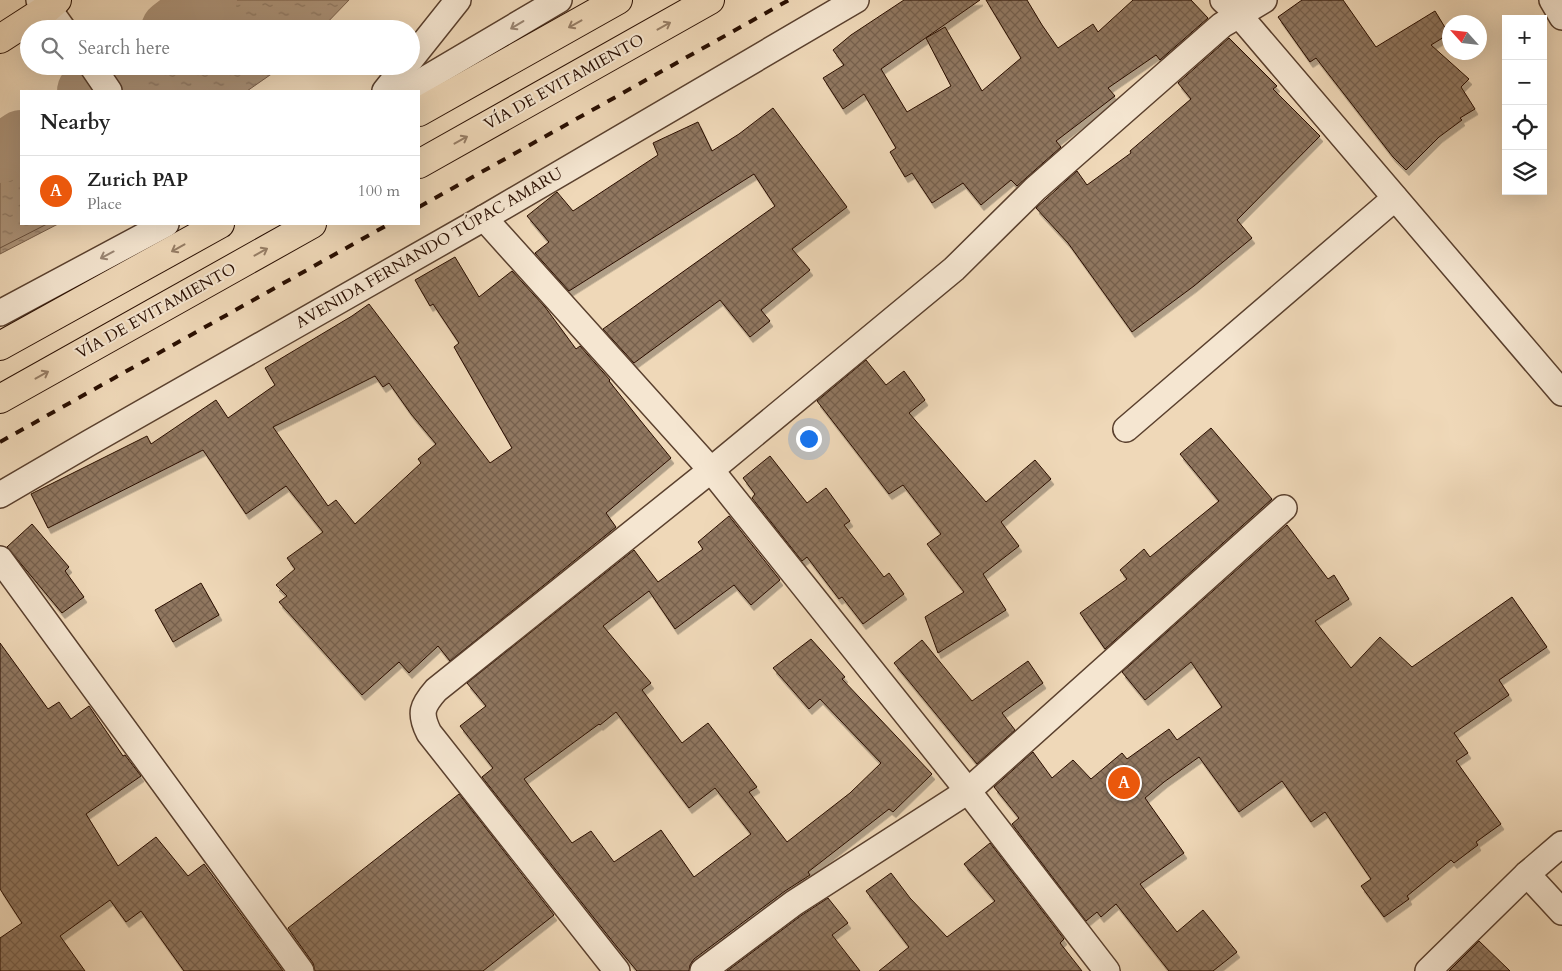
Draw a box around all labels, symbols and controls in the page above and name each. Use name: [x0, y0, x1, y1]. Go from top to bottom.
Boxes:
north arrow: [1442, 15, 1487, 60]
map controls: [1502, 15, 1547, 195]
button: +: [1502, 15, 1547, 60]
one-way arrow: [568, 19, 583, 29]
search box: [20, 20, 420, 75]
one-way arrow: [511, 20, 525, 30]
one-way arrow: [656, 21, 671, 31]
street label: VÍA DE EVITAMIENTO: [480, 29, 648, 135]
icon: search: [38, 34, 66, 62]
text: Search here: [78, 35, 170, 61]
button: −: [1502, 60, 1547, 105]
button: locate: [1502, 105, 1547, 150]
text: Nearby: [40, 108, 111, 137]
one-way arrow: [454, 135, 469, 145]
button: layers: [1502, 150, 1547, 195]
street label: AVENIDA FERNANDO TÚPAC AMARU: [291, 162, 567, 334]
text: Zurich PAP: [87, 167, 188, 193]
text: A: [50, 180, 62, 202]
text: 100 m: [358, 180, 400, 202]
text: Place: [87, 193, 122, 215]
one-way arrow: [171, 243, 186, 253]
one-way arrow: [253, 247, 267, 257]
one-way arrow: [100, 250, 115, 260]
street label: VÍA DE EVITAMIENTO: [72, 258, 240, 364]
one-way arrow: [35, 369, 49, 379]
your location: [796, 426, 822, 452]
pin: A: [1108, 764, 1140, 802]

